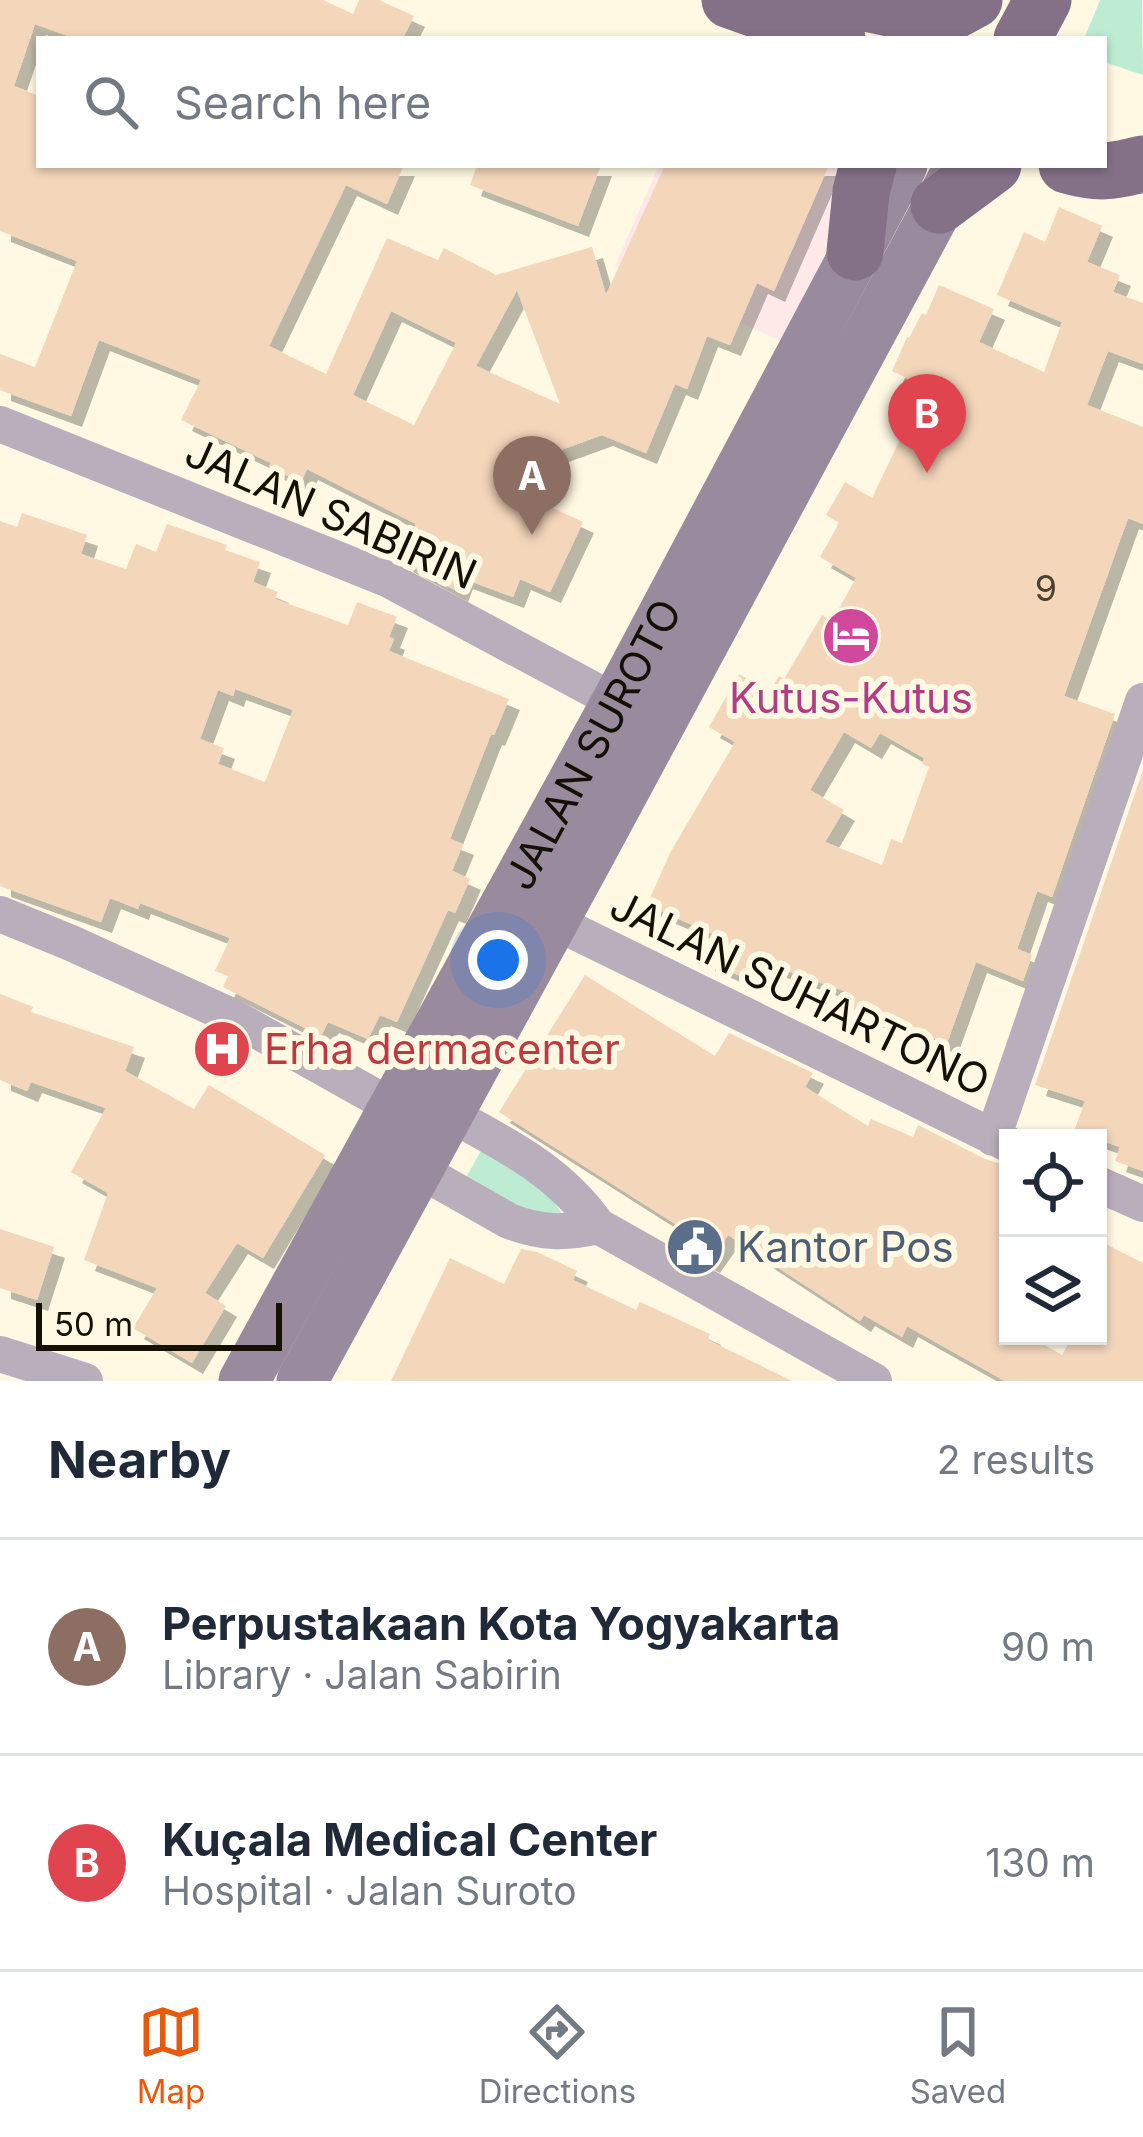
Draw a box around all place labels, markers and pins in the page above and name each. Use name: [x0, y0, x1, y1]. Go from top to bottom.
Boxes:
pin: B: [888, 374, 966, 473]
pin: A: [493, 436, 571, 535]
hotel icon: Kutus-Kutus: [820, 605, 882, 667]
place label: Kutus-Kutus: [729, 672, 973, 723]
hospital icon: Erha dermacenter: [191, 1018, 253, 1080]
place label: Erha dermacenter: [264, 1023, 620, 1074]
public building icon: Kantor Pos: [664, 1216, 726, 1278]
place label: Kantor Pos: [737, 1221, 954, 1272]

